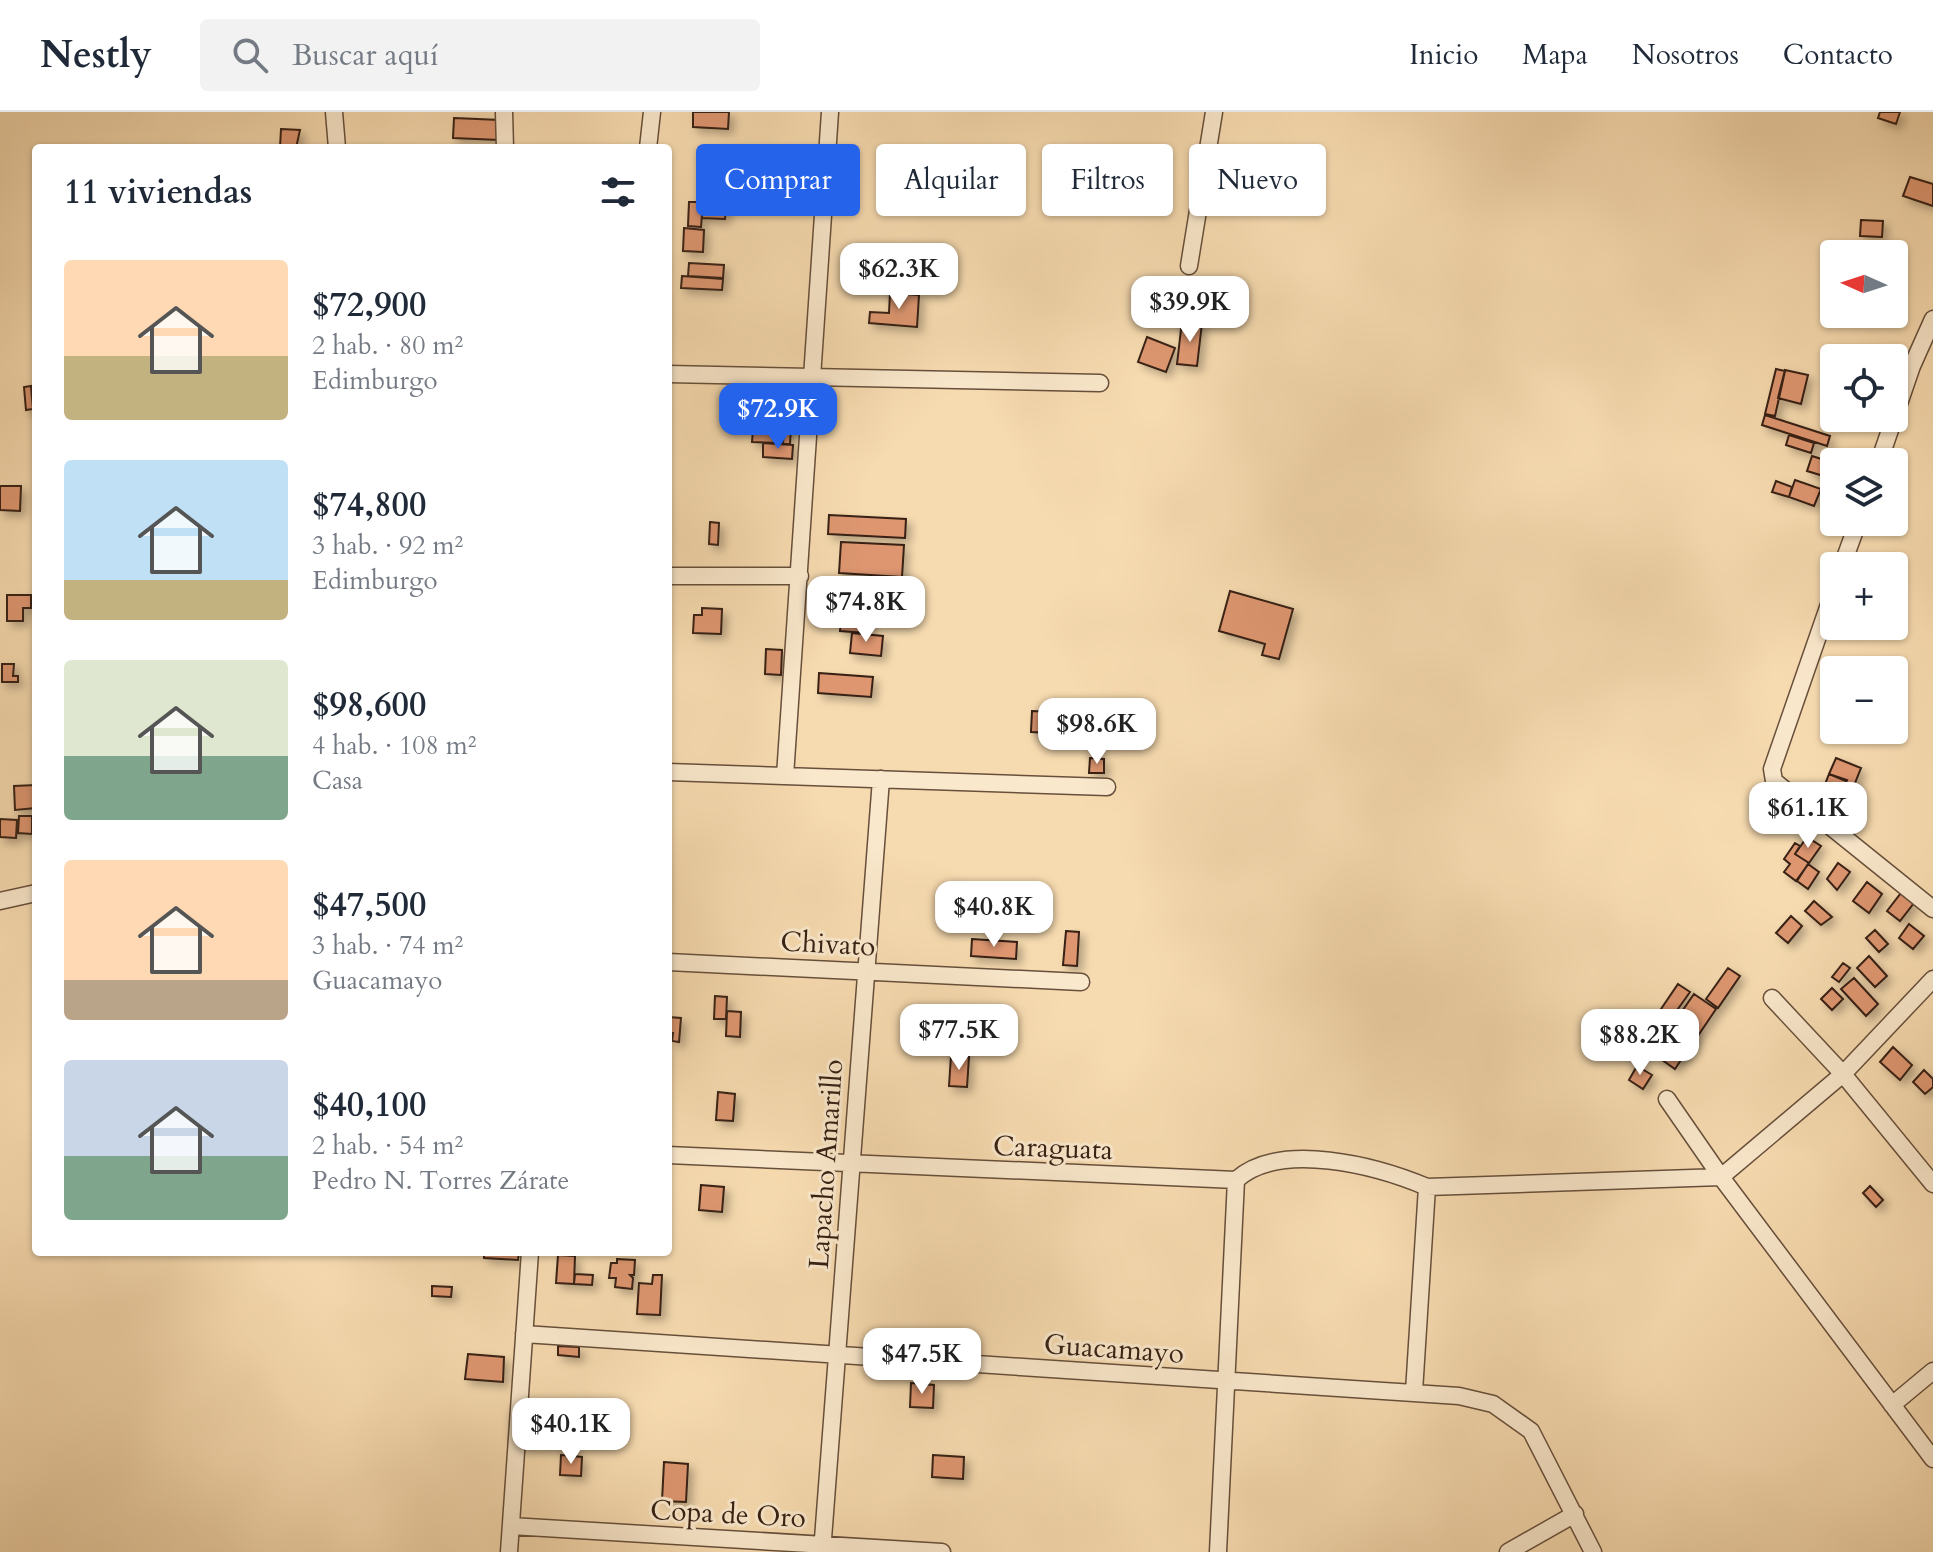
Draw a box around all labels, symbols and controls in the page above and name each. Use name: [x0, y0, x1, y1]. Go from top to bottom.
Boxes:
search box: [200, 19, 760, 91]
text: Nestly: [40, 29, 152, 81]
icon: search: [228, 33, 272, 77]
text: Buscar aquí: [292, 35, 438, 76]
text: Inicio: [1409, 36, 1478, 74]
text: Mapa: [1522, 36, 1588, 74]
text: Nosotros: [1632, 36, 1739, 74]
text: Contacto: [1783, 36, 1893, 74]
chip: Comprar: [696, 144, 860, 216]
chip: Alquilar: [876, 144, 1026, 216]
chip: Filtros: [1042, 144, 1173, 216]
chip: Nuevo: [1189, 144, 1326, 216]
text: 11 viviendas: [64, 169, 252, 215]
icon: filters: [596, 170, 640, 214]
north arrow: [1820, 240, 1908, 328]
map controls: [1820, 240, 1908, 744]
pin: $62.3K: [834, 243, 964, 311]
text: $62.3K: [858, 251, 940, 286]
pin: $39.9K: [1125, 276, 1255, 344]
text: $72,900: [312, 282, 426, 328]
text: $39.9K: [1149, 284, 1231, 319]
icon: home: [128, 292, 224, 388]
text: 2 hab. · 80 m²: [312, 328, 463, 363]
button: locate: [1820, 344, 1908, 432]
text: Edimburgo: [312, 363, 438, 398]
pin: $72.9K: [713, 383, 843, 451]
text: $72.9K: [737, 391, 819, 426]
button: layers: [1820, 448, 1908, 536]
text: $74,800: [312, 482, 426, 528]
icon: home: [128, 492, 224, 588]
text: 3 hab. · 92 m²: [312, 528, 463, 563]
button: +: [1820, 552, 1908, 640]
text: Edimburgo: [312, 563, 438, 598]
pin: $74.8K: [801, 576, 931, 644]
text: $74.8K: [825, 584, 907, 619]
button: −: [1820, 656, 1908, 744]
text: $98,600: [312, 682, 426, 728]
icon: home: [128, 692, 224, 788]
pin: $98.6K: [1032, 698, 1162, 766]
text: $98.6K: [1056, 706, 1138, 741]
text: 4 hab. · 108 m²: [312, 728, 477, 763]
text: Casa: [312, 763, 363, 798]
pin: $61.1K: [1743, 782, 1873, 850]
text: $61.1K: [1767, 790, 1849, 825]
pin: $40.8K: [929, 881, 1059, 949]
text: $47,500: [312, 882, 426, 928]
text: $40.8K: [953, 889, 1035, 924]
icon: home: [128, 892, 224, 988]
street label: Chivato: [780, 923, 876, 965]
text: 3 hab. · 74 m²: [312, 928, 463, 963]
text: Guacamayo: [312, 963, 442, 998]
pin: $77.5K: [894, 1004, 1024, 1072]
pin: $88.2K: [1575, 1009, 1705, 1077]
text: $77.5K: [918, 1012, 1000, 1047]
text: $88.2K: [1599, 1017, 1681, 1052]
street label: Lapacho Amarillo: [800, 1058, 852, 1270]
text: $40,100: [312, 1082, 426, 1128]
icon: home: [128, 1092, 224, 1188]
street label: Caraguata: [992, 1127, 1114, 1169]
text: 2 hab. · 54 m²: [312, 1128, 463, 1163]
text: Pedro N. Torres Zárate: [312, 1163, 569, 1198]
street label: Guacamayo: [1043, 1325, 1185, 1373]
pin: $47.5K: [857, 1328, 987, 1396]
text: $47.5K: [881, 1336, 963, 1371]
pin: $40.1K: [506, 1398, 636, 1466]
text: $40.1K: [530, 1406, 612, 1441]
street label: Copa de Oro: [649, 1491, 807, 1537]

